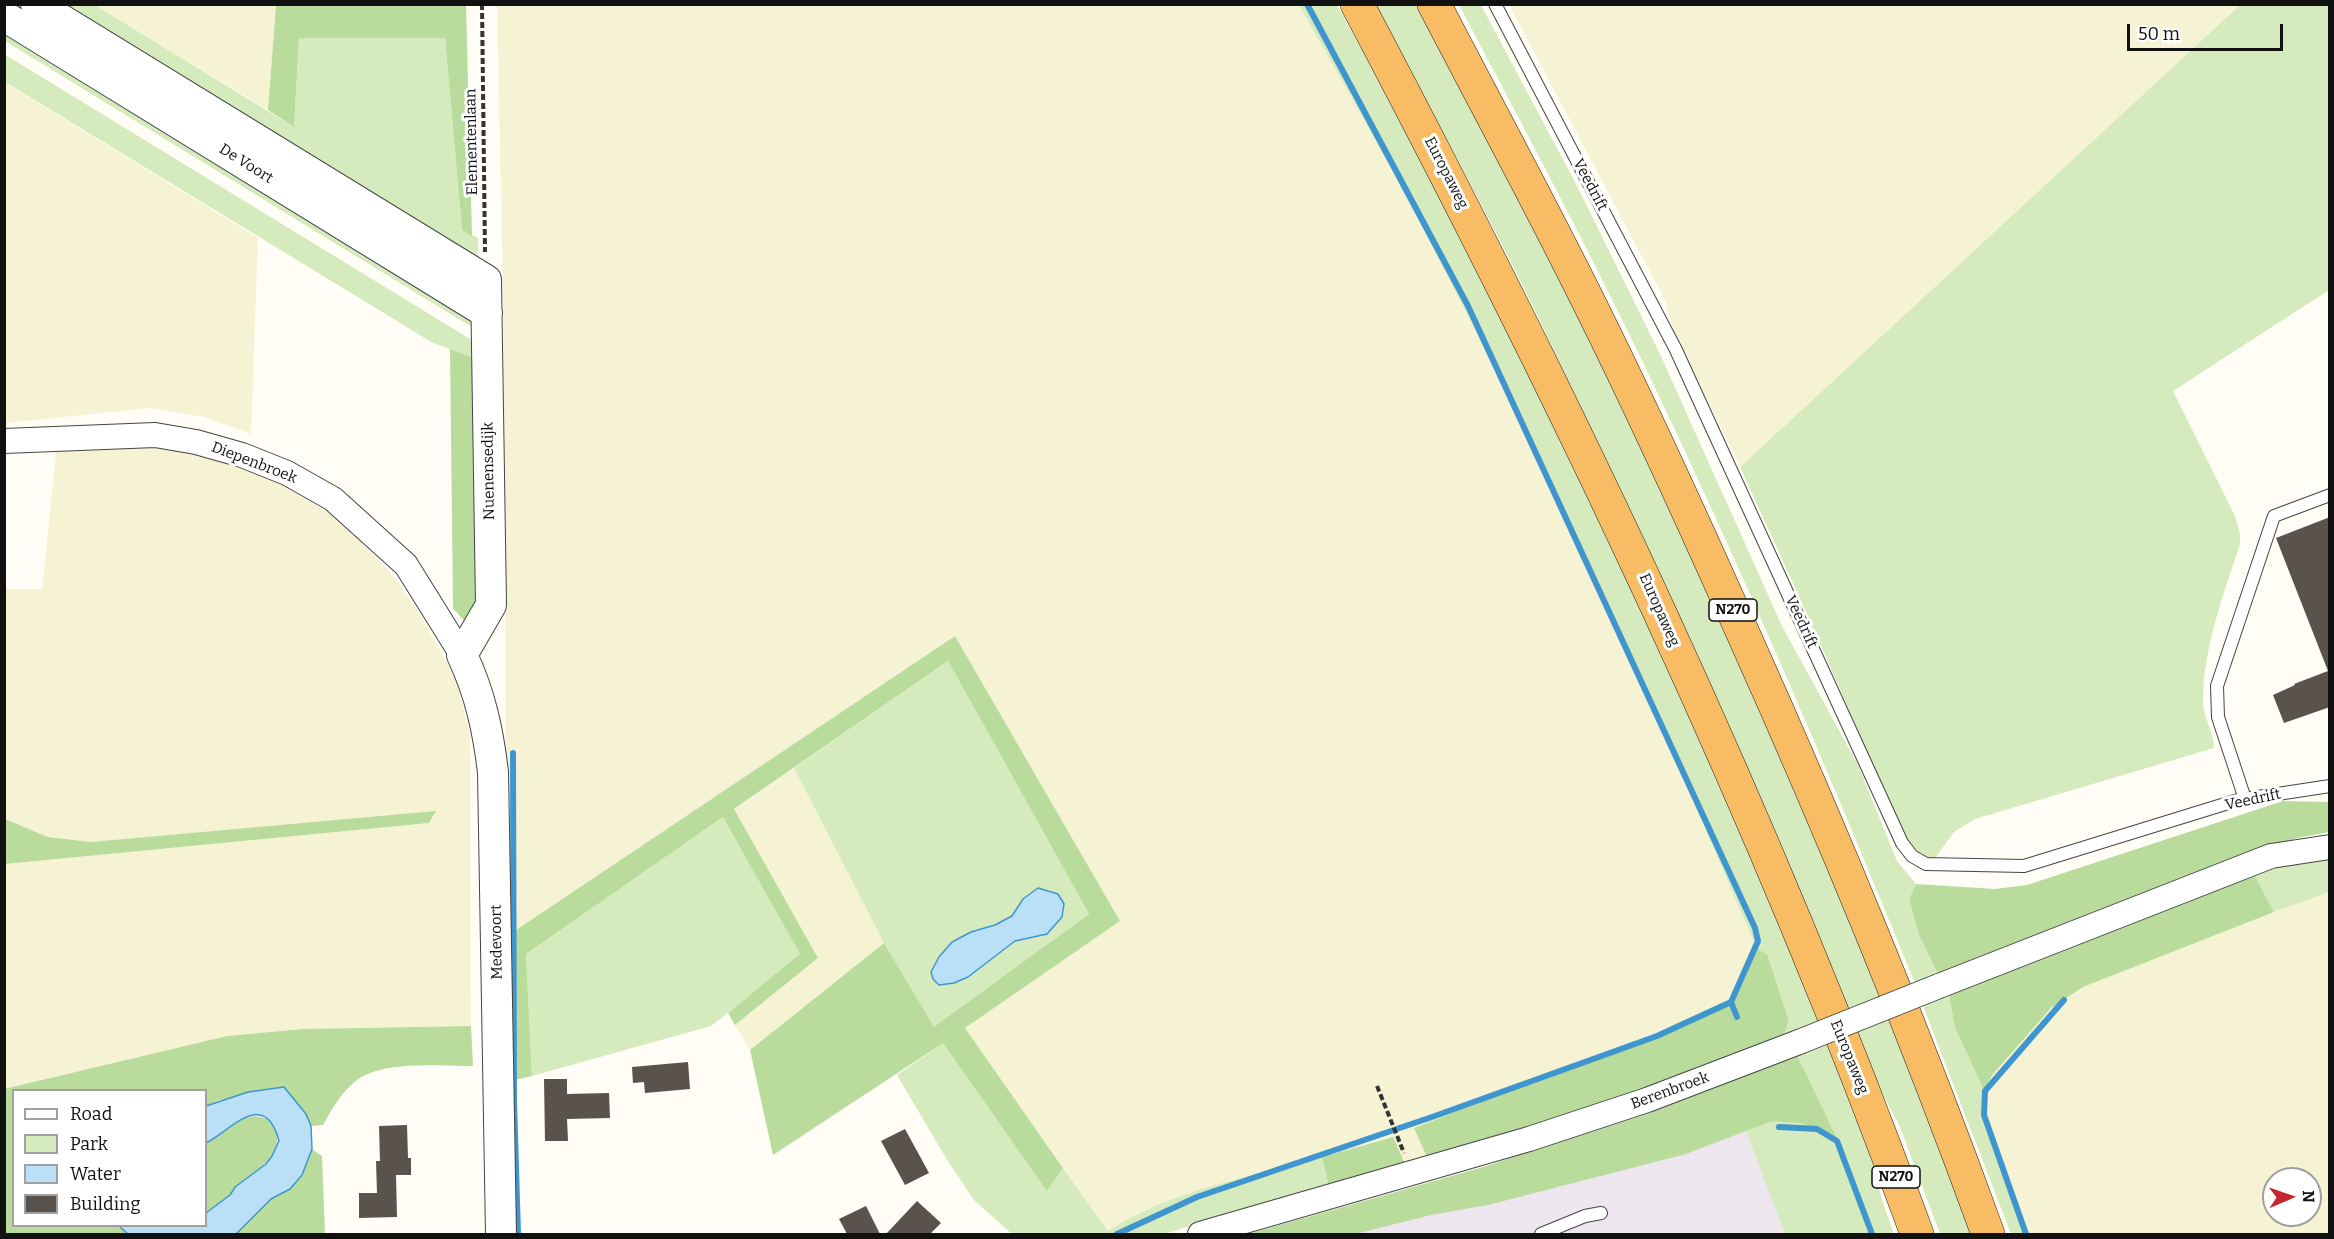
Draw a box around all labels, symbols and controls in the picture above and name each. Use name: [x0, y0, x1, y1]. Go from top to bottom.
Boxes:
scale bar: [2130, 12, 2286, 50]
text: 50 m: [2138, 23, 2180, 45]
street label: Elementenlaan: [462, 88, 482, 196]
street label: Europaweg: [1420, 134, 1472, 212]
street label: De Voort: [216, 140, 276, 188]
street label: Veedrift: [1569, 156, 1611, 214]
street label: Nuenensedijk: [479, 422, 499, 520]
street label: Diepenbroek: [209, 438, 299, 488]
street label: Europaweg: [1635, 571, 1683, 649]
street label: Veedrift: [1781, 593, 1821, 651]
road number: N270: [1709, 599, 1757, 621]
street label: Veedrift: [2224, 785, 2282, 815]
street label: Medevoort: [487, 904, 507, 980]
street label: Europaweg: [1826, 1017, 1872, 1097]
street label: Berenbroek: [1628, 1069, 1712, 1113]
legend: [12, 1089, 207, 1227]
text: Road: [70, 1103, 112, 1125]
text: Park: [70, 1133, 108, 1155]
text: Water: [70, 1163, 121, 1185]
road number: N270: [1872, 1166, 1920, 1188]
north arrow: [2262, 1167, 2322, 1227]
text: N: [2299, 1190, 2318, 1203]
text: Building: [70, 1193, 141, 1215]

